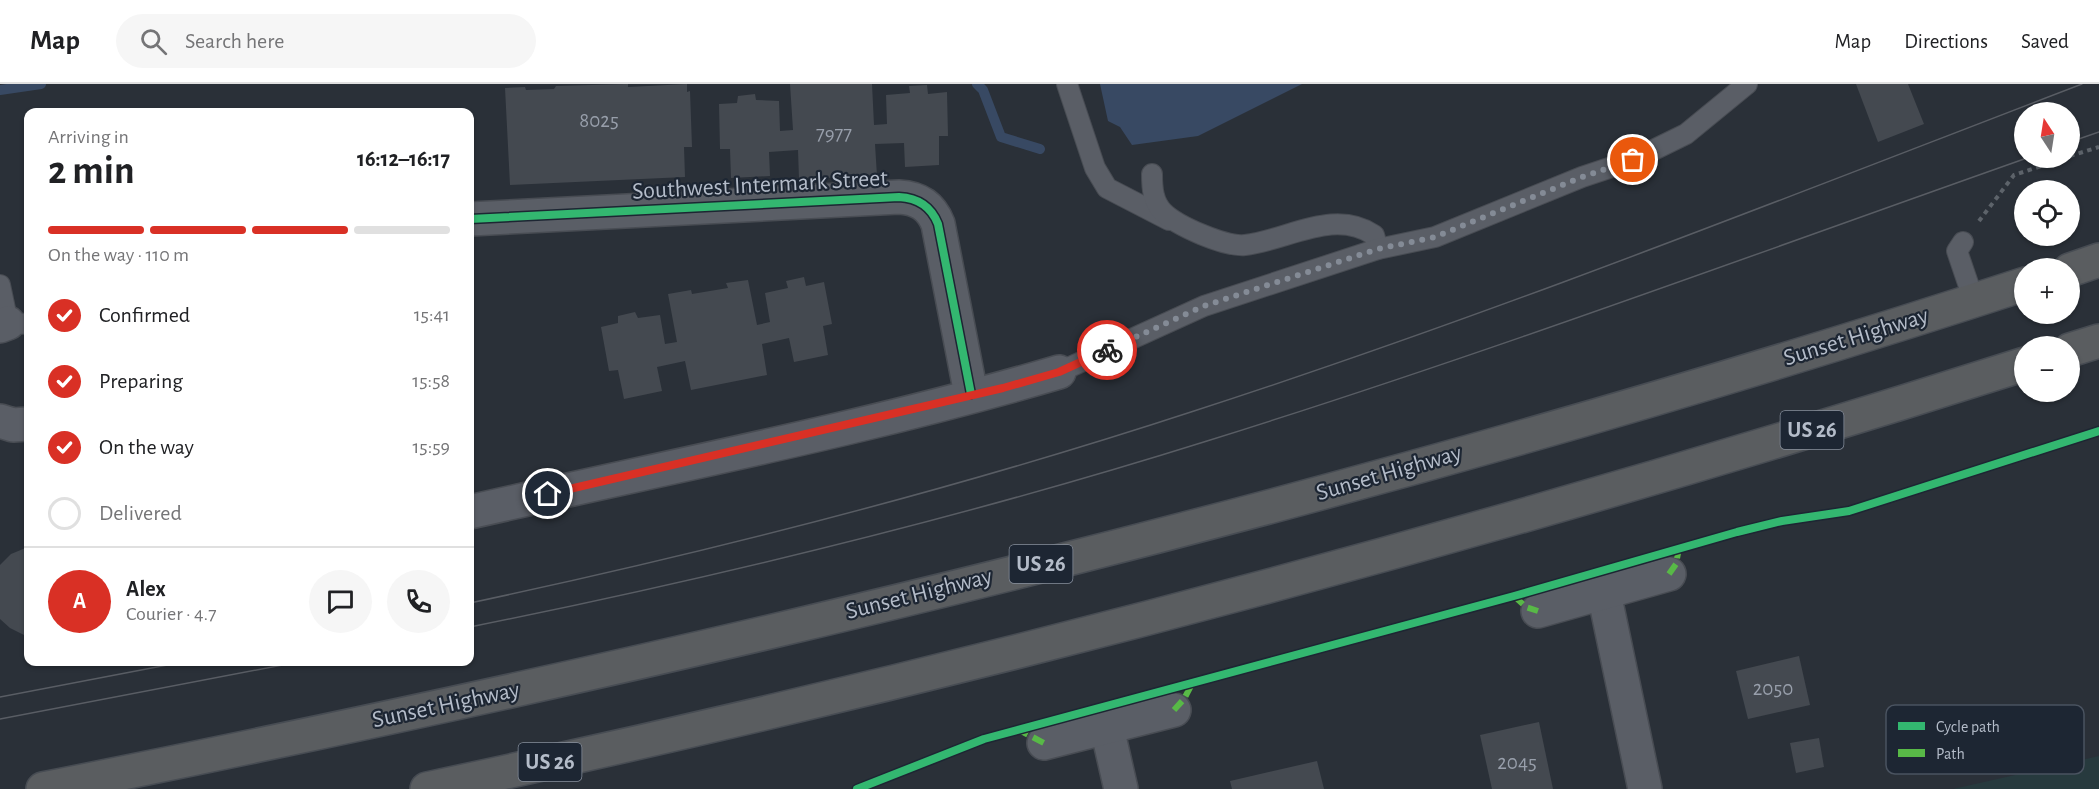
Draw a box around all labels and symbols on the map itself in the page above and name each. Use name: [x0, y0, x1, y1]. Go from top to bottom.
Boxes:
north arrow: [2014, 102, 2080, 168]
house number: 8025: [579, 110, 619, 131]
house number: 7977: [816, 123, 852, 144]
pin: [1607, 134, 1658, 185]
street label: Southwest Intermark Street: [632, 166, 889, 204]
street label: Sunset Highway: [1781, 304, 1931, 370]
courier: [1077, 320, 1137, 380]
road number: US 26: [1780, 411, 1844, 449]
street label: Sunset Highway: [1314, 441, 1464, 505]
pin: [522, 468, 573, 519]
road number: US 26: [1010, 545, 1072, 583]
street label: Sunset Highway: [843, 564, 995, 624]
street label: Sunset Highway: [370, 678, 522, 732]
house number: 2050: [1753, 678, 1793, 699]
legend: [1886, 705, 2084, 774]
text: Cycle path: [1936, 719, 2000, 736]
road number: US 26: [518, 743, 582, 781]
text: Path: [1936, 746, 1965, 762]
house number: 2045: [1497, 752, 1537, 773]

